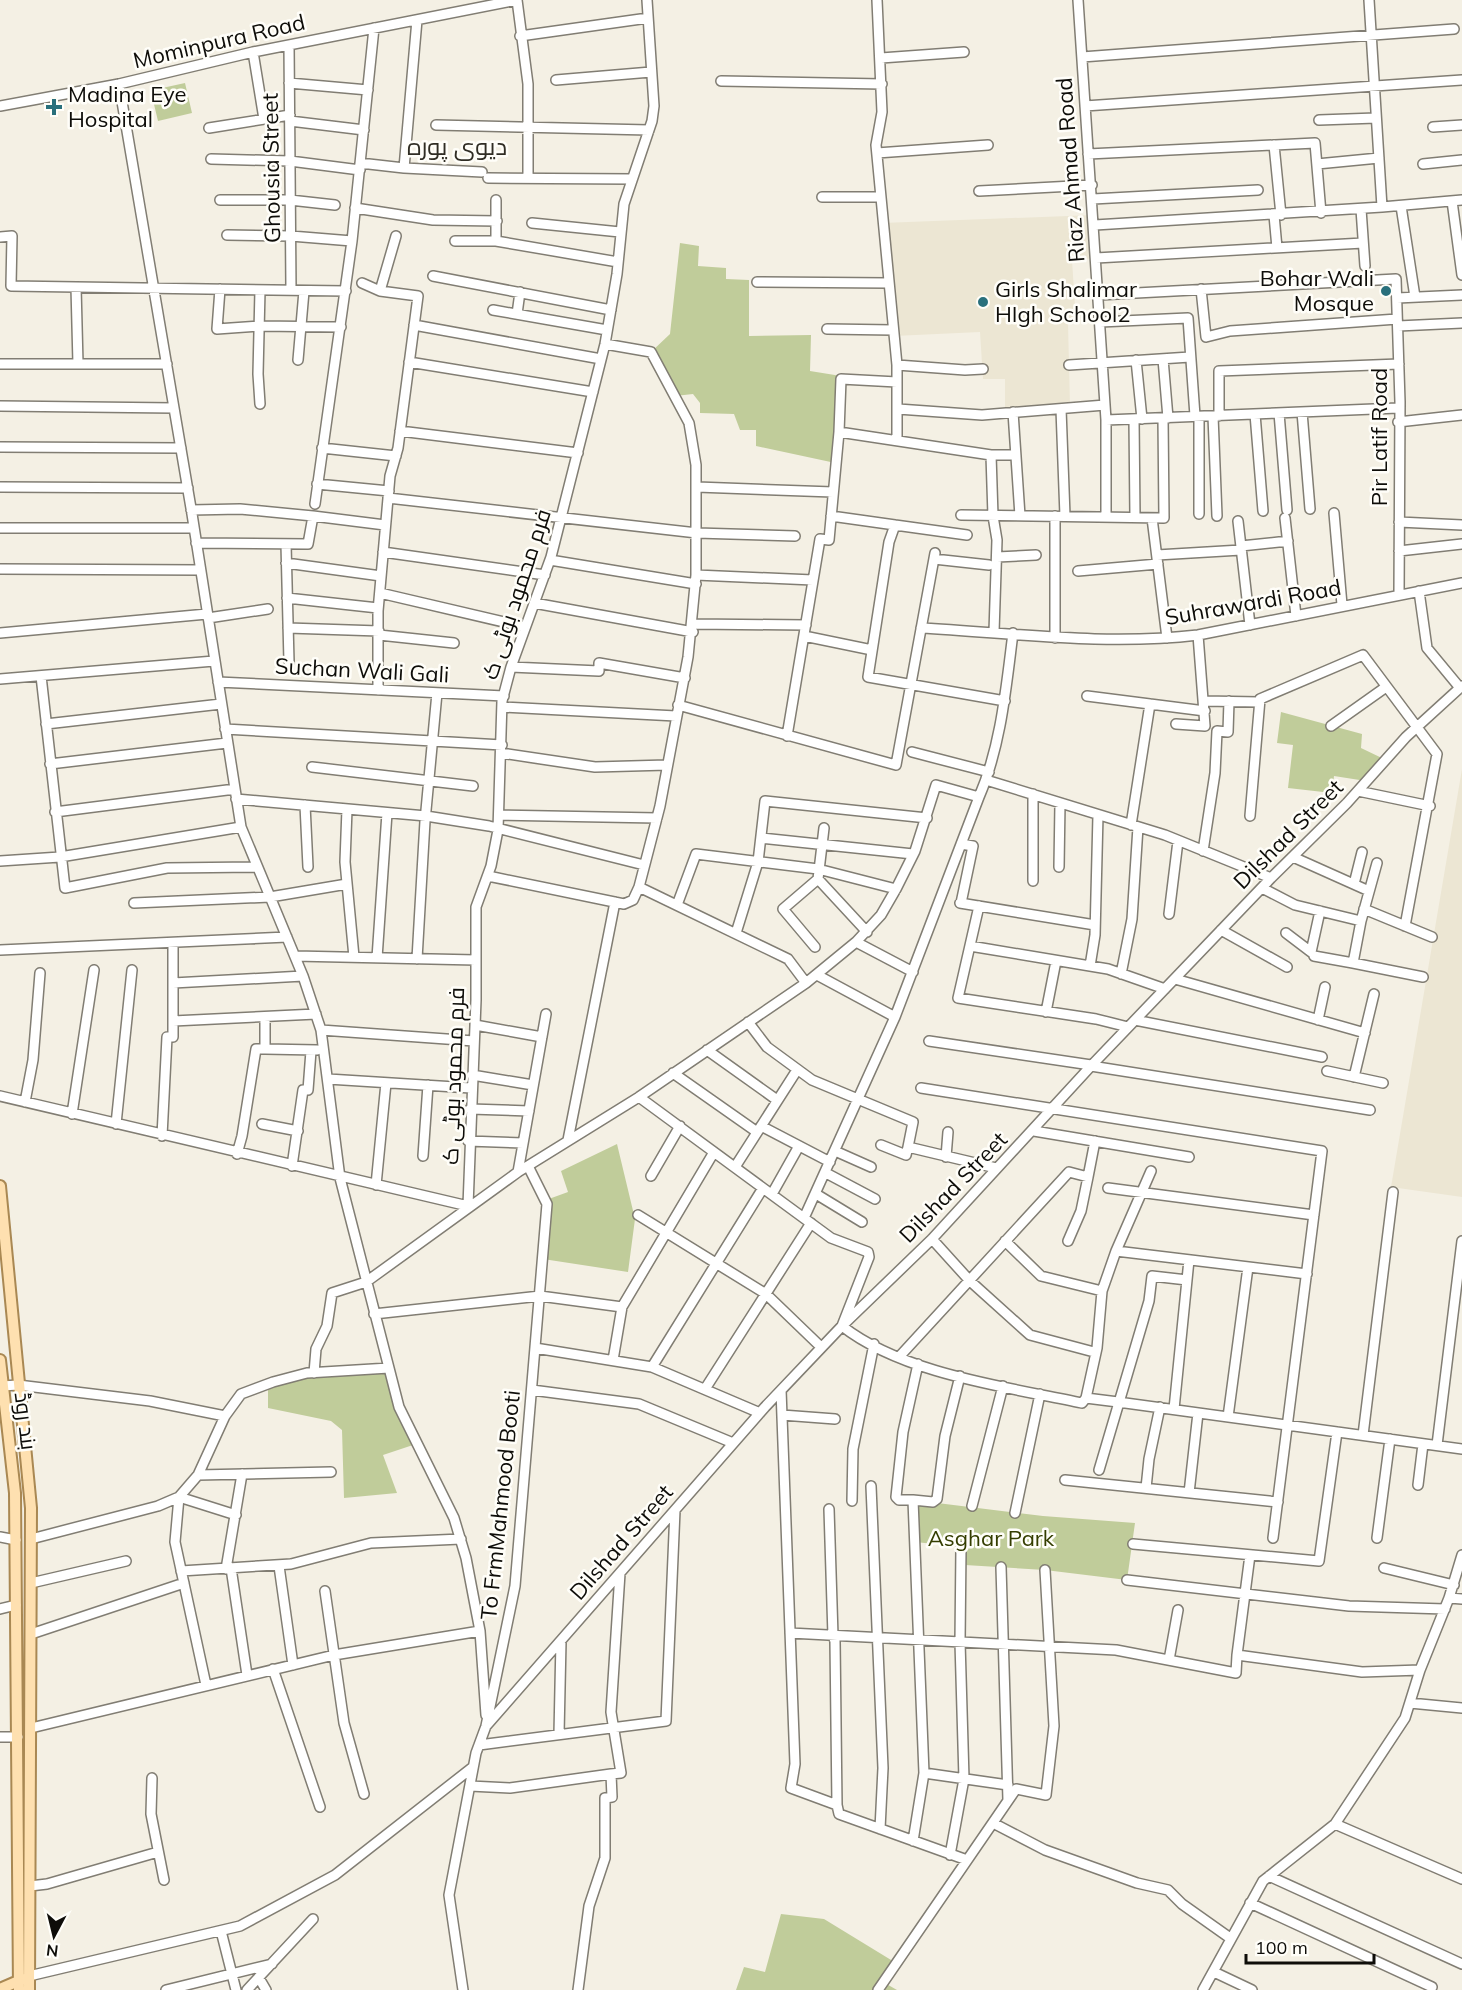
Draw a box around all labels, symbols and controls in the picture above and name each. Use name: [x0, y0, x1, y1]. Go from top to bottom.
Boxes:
street label: Mominpura Road: [130, 8, 308, 74]
street label: Riaz Ahmad Road: [1050, 77, 1090, 263]
place label: Madina Eye Hospital: [68, 80, 187, 133]
street label: Ghousia Street: [256, 92, 286, 243]
marker: Madina Eye Hospital: [45, 98, 63, 116]
district label: دیوی پورہ: [407, 131, 507, 163]
place label: Bohar Wali Mosque: [1260, 264, 1374, 317]
place label: Girls Shalimar HIgh School2: [995, 275, 1137, 328]
marker: Bohar Wali Mosque: [1379, 284, 1393, 298]
marker: Girls Shalimar HIgh School2: [976, 295, 990, 309]
street label: Pir Latif Road: [1365, 368, 1393, 506]
street label: فرم محمود بوٹی ک: [475, 505, 559, 683]
street label: Suhrawardi Road: [1163, 573, 1343, 631]
street label: Suchan Wali Gali: [274, 651, 450, 689]
street label: Dilshad Street: [1227, 773, 1349, 895]
street label: فرم محمود بوٹی ک: [436, 987, 472, 1165]
street label: Dilshad Street: [893, 1125, 1013, 1248]
street label: To FrmMahmood Booti: [474, 1389, 526, 1621]
street label: بند روڈ: [9, 1390, 43, 1452]
street label: Dilshad Street: [563, 1478, 679, 1605]
park label: Asghar Park: [928, 1524, 1055, 1552]
north arrow: [24, 1906, 84, 1966]
scale bar: [1246, 1927, 1374, 1965]
text: 100 m: [1255, 1936, 1308, 1959]
text: N: [45, 1940, 59, 1962]

